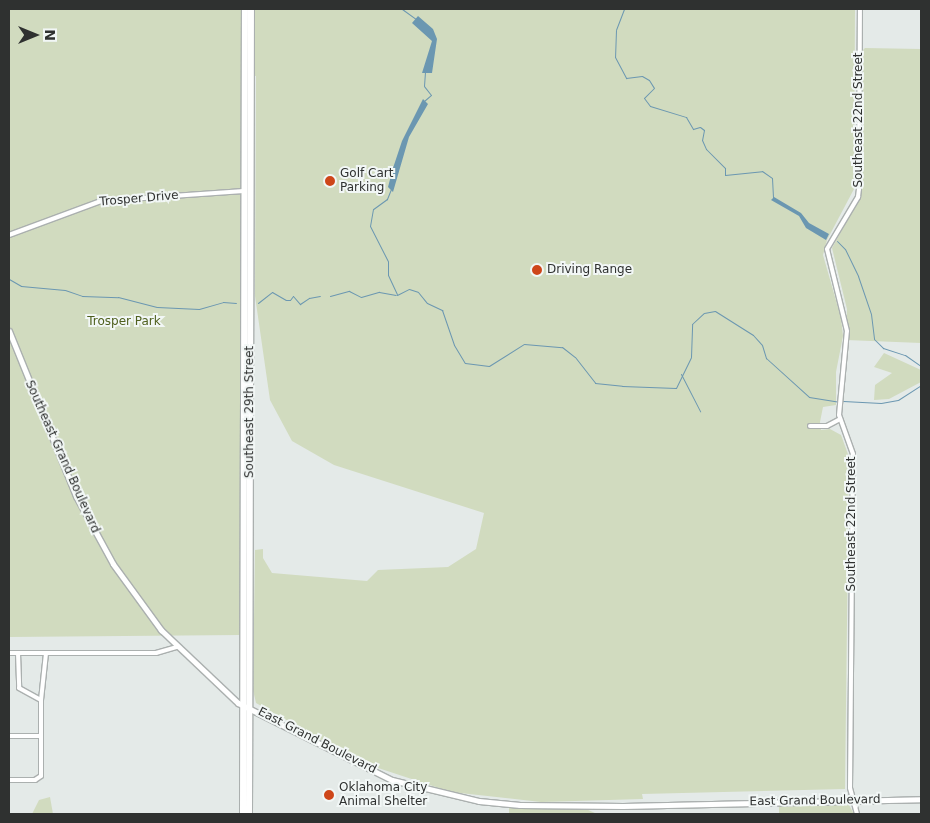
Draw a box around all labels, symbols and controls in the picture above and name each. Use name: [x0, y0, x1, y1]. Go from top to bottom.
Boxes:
north arrow: [10, 10, 60, 60]
text: N: [42, 29, 58, 41]
street label: Southeast 22nd Street: [852, 52, 866, 188]
place label: Golf Cart Parking: [340, 167, 393, 195]
marker: Golf Cart Parking: [324, 175, 336, 187]
street label: Trosper Drive: [99, 188, 179, 210]
place label: Driving Range: [547, 263, 632, 277]
marker: Driving Range: [531, 264, 543, 276]
park label: Trosper Park: [87, 315, 161, 329]
street label: Southeast 29th Street: [243, 346, 257, 478]
street label: Southeast Grand Boulevard: [22, 378, 102, 536]
street label: Southeast 22nd Street: [845, 456, 859, 592]
street label: East Grand Boulevard: [255, 705, 379, 777]
place label: Oklahoma City Animal Shelter: [339, 781, 427, 809]
marker: Oklahoma City Animal Shelter: [323, 789, 335, 801]
street label: East Grand Boulevard: [749, 793, 881, 809]

